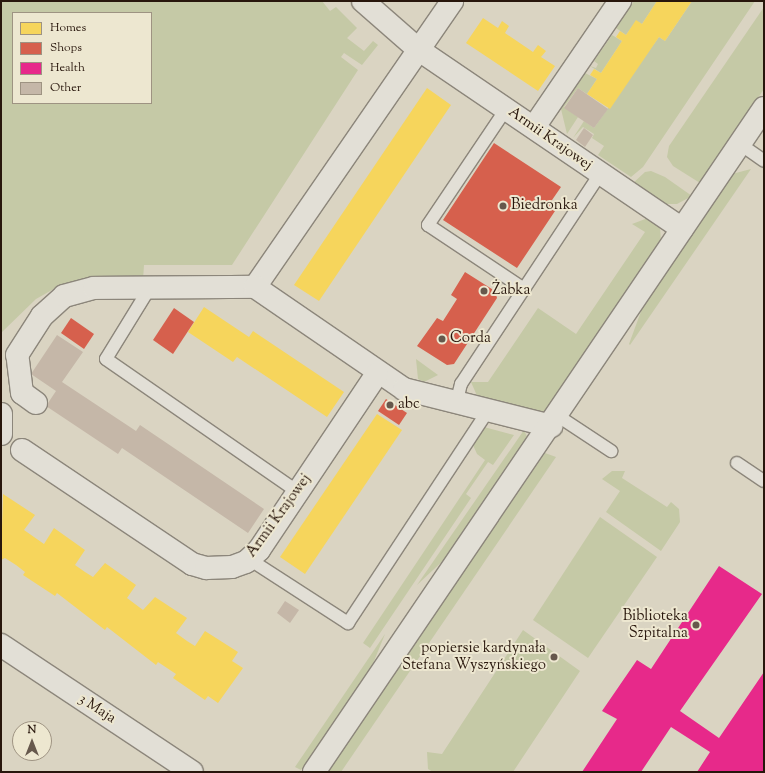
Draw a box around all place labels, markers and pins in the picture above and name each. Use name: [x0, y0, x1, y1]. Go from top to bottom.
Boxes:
place label: Biedronka: [511, 197, 578, 215]
marker: Biedronka: [498, 201, 508, 211]
place label: Żabka: [492, 282, 530, 300]
marker: Żabka: [479, 286, 489, 296]
place label: Corda: [450, 330, 491, 348]
marker: Corda: [437, 334, 447, 344]
place label: abc: [398, 396, 420, 414]
marker: abc: [385, 400, 395, 410]
place label: Biblioteka Szpitalna: [623, 607, 688, 642]
marker: Biblioteka Szpitalna: [691, 620, 701, 630]
place label: popiersie kardynała Stefana Wyszyńskiego: [402, 639, 546, 674]
marker: popiersie kardynała Stefana Wyszyńskiego: [549, 652, 559, 662]

